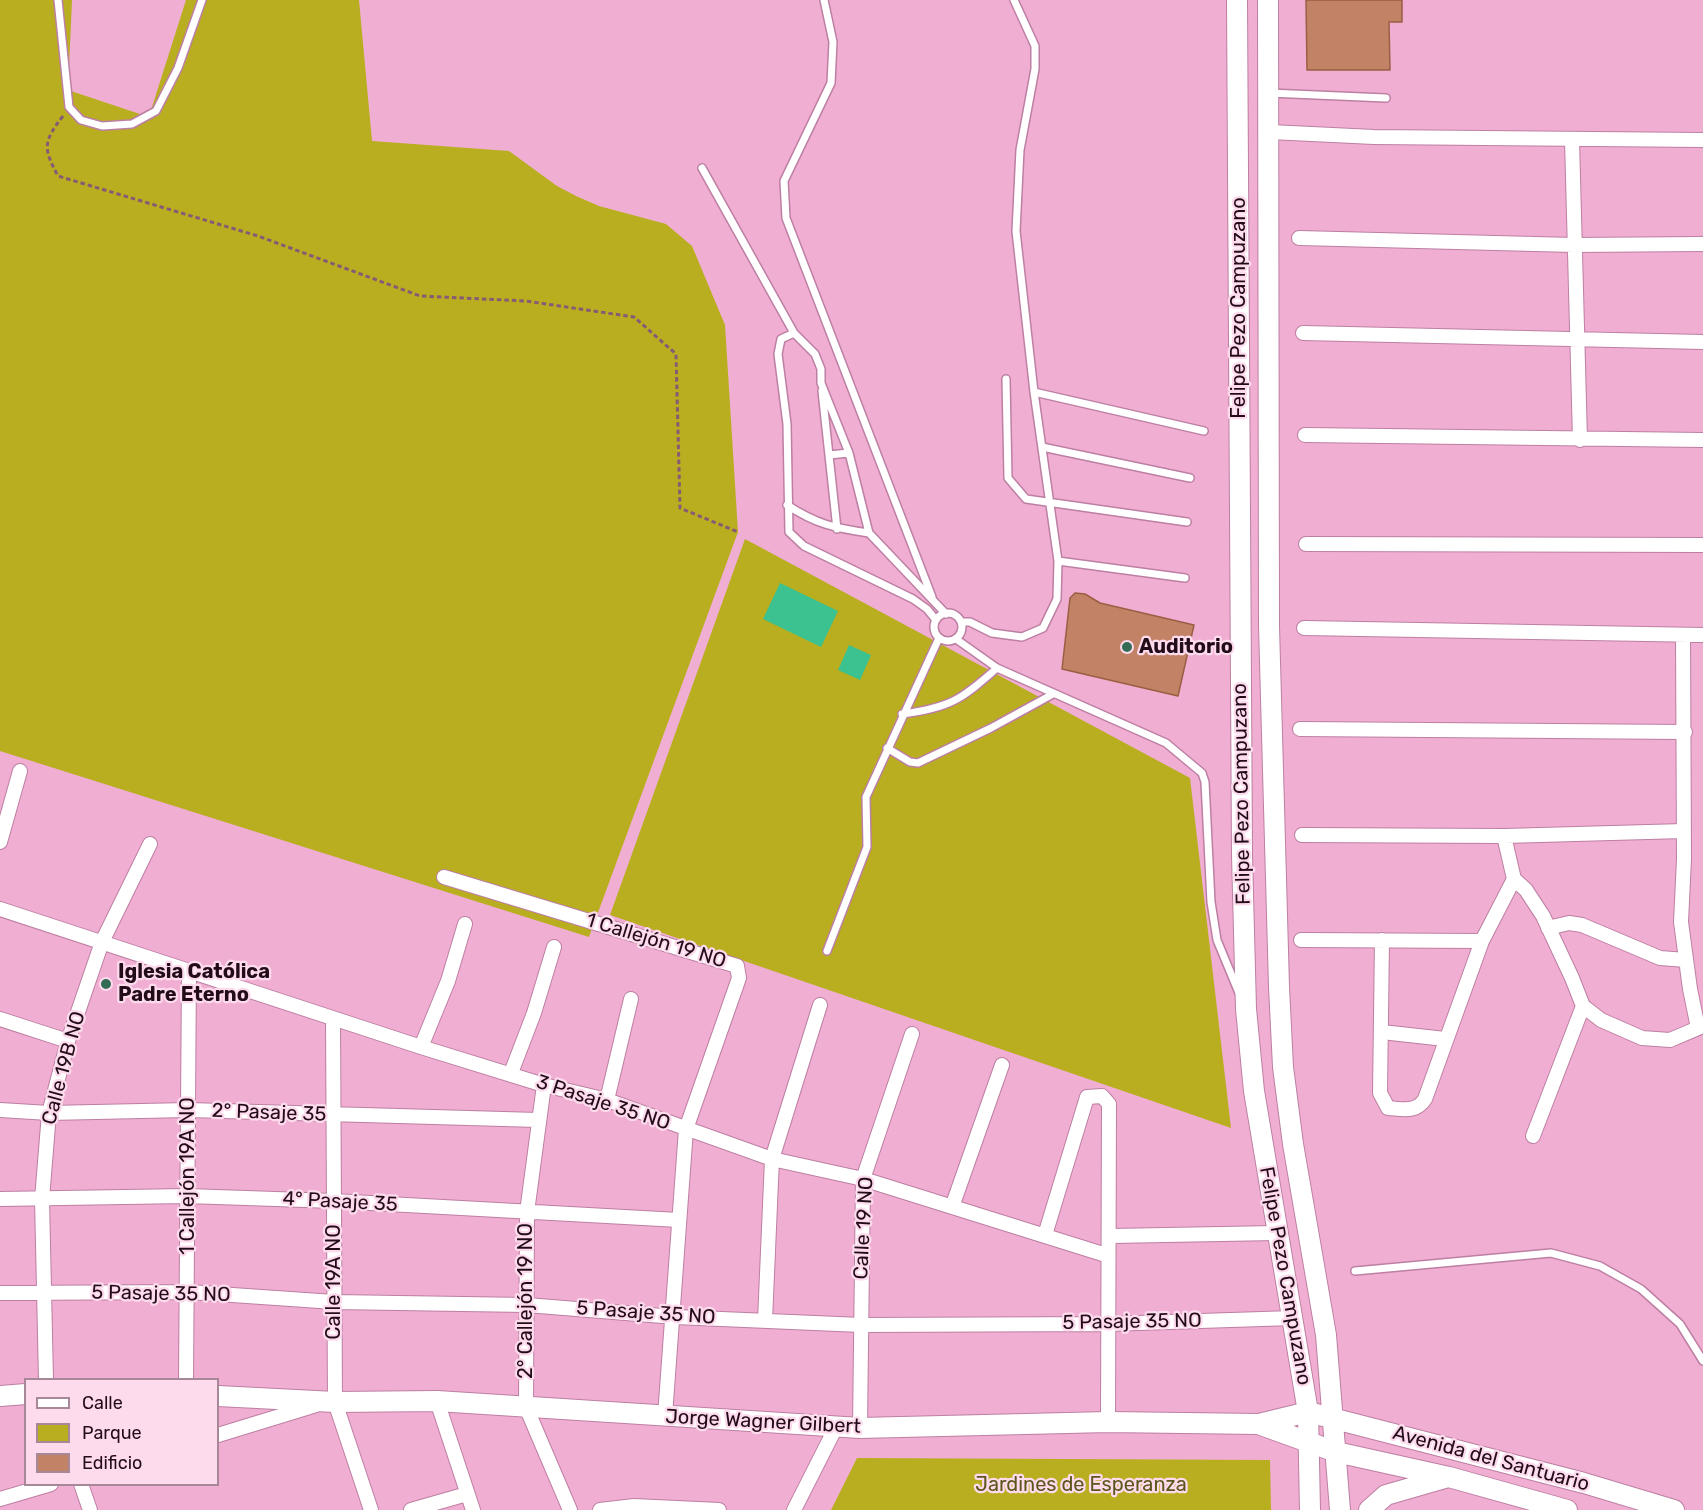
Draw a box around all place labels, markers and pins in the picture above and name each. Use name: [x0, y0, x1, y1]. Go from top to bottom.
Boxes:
place label: Auditorio: [1139, 635, 1233, 659]
marker: Auditorio: [1120, 640, 1134, 654]
place label: Iglesia Católica Padre Eterno: [118, 960, 270, 1007]
marker: Iglesia Católica Padre Eterno: [99, 977, 113, 991]

